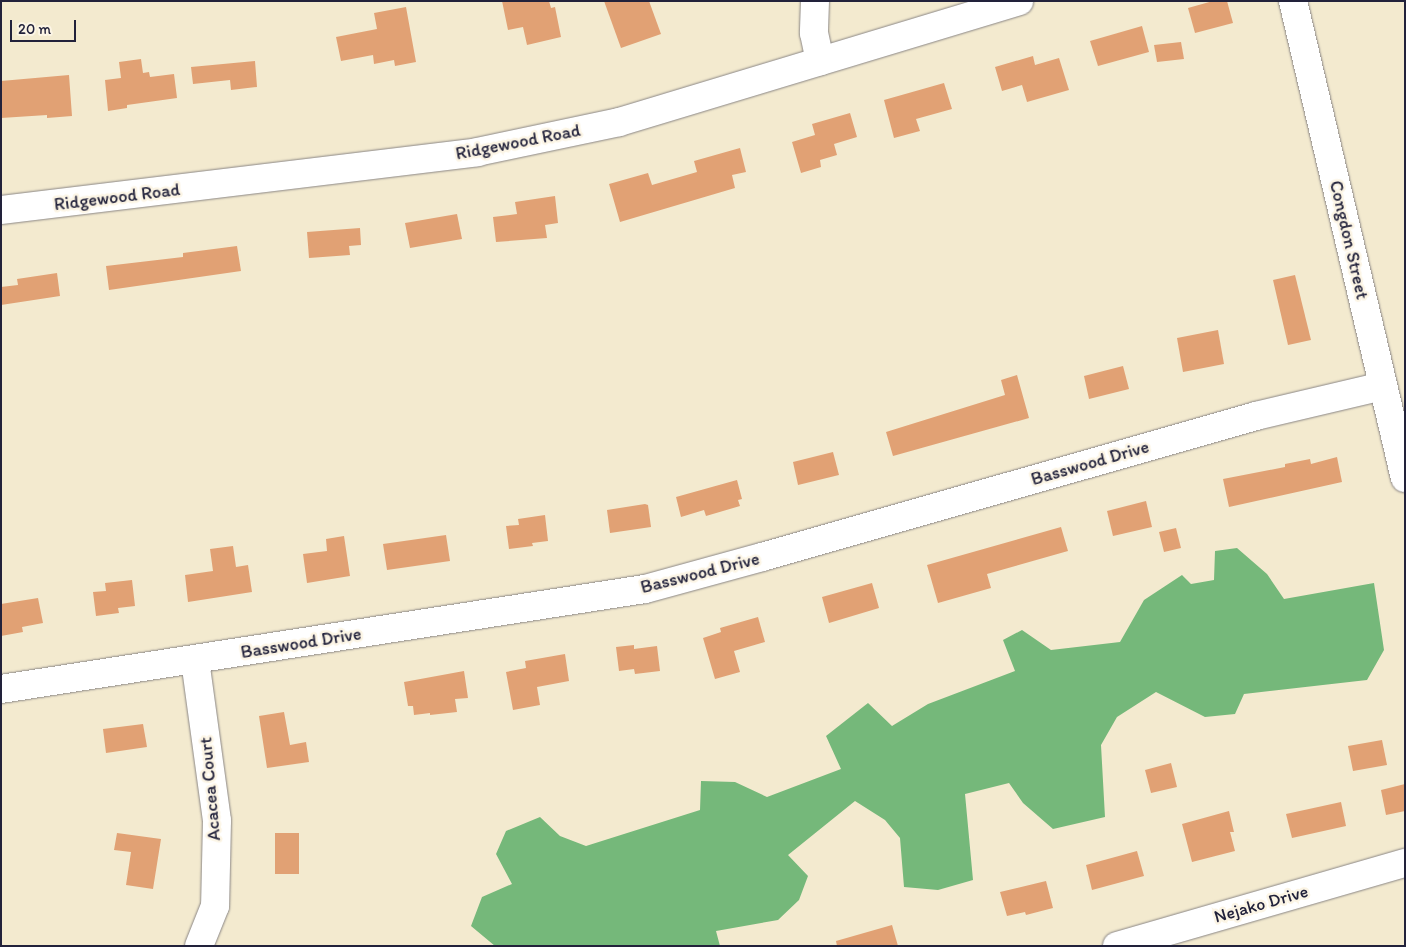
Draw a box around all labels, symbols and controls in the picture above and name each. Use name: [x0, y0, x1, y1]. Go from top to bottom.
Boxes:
scale bar: [12, 10, 79, 42]
text: 20 m: [18, 20, 51, 38]
street label: Ridgewood Road: [454, 119, 582, 165]
street label: Ridgewood Road: [53, 179, 181, 215]
street label: Congdon Street: [1325, 179, 1373, 301]
street label: Basswood Drive: [1028, 436, 1152, 490]
street label: Basswood Drive: [638, 548, 762, 598]
street label: Basswood Drive: [239, 623, 363, 663]
street label: Acacea Court: [195, 736, 225, 842]
street label: Nejako Drive: [1211, 880, 1311, 928]

